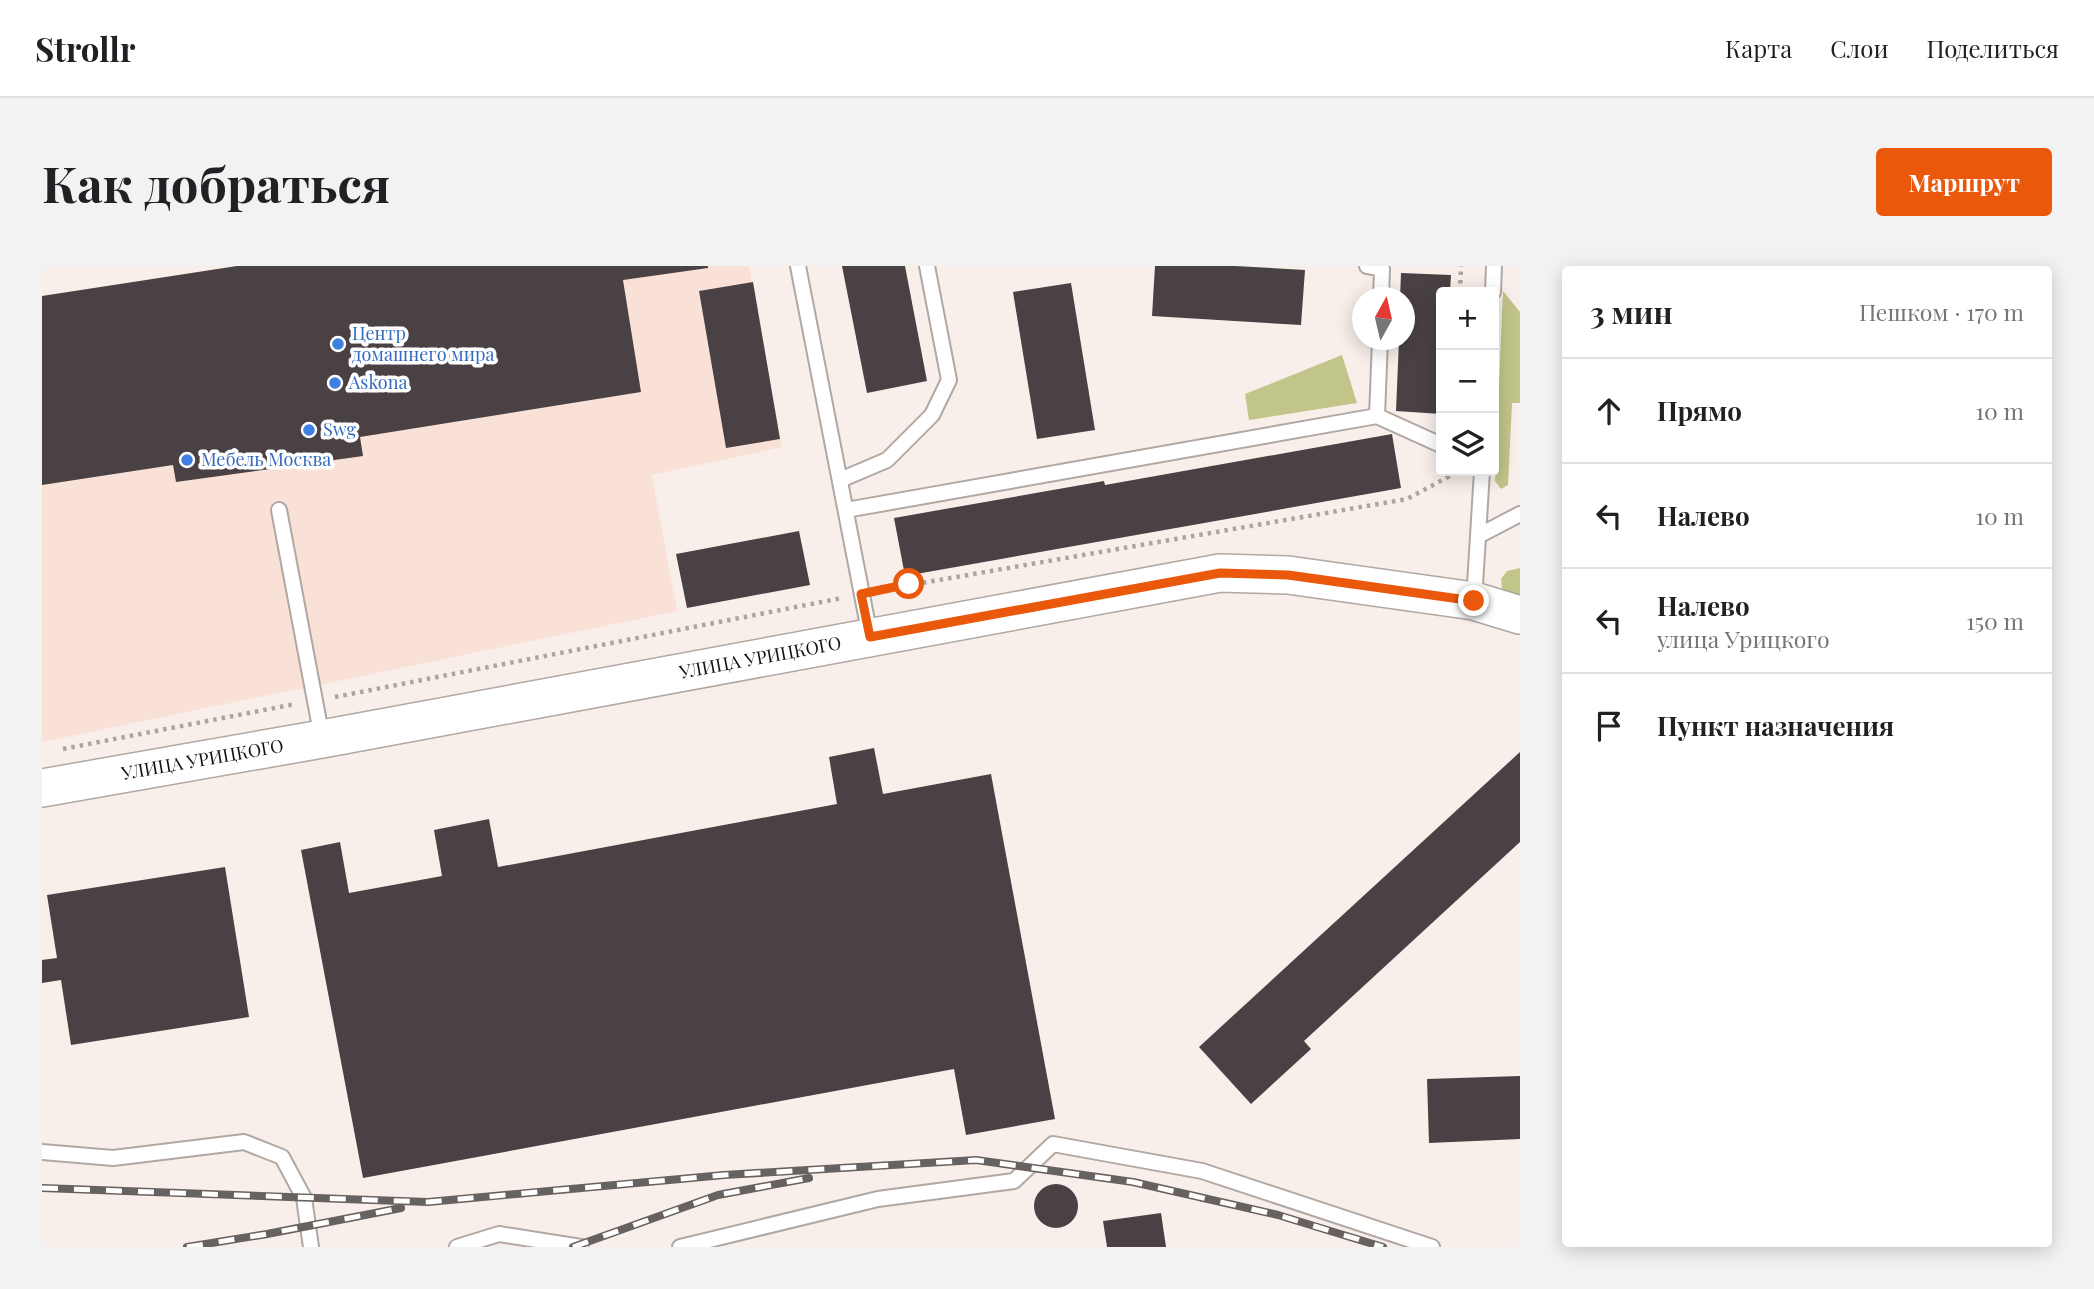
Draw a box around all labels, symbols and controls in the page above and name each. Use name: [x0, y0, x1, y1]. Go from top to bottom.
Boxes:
text: Strollr: [35, 26, 135, 70]
text: Карта: [1725, 32, 1792, 64]
text: Слои: [1830, 32, 1889, 64]
text: Поделиться: [1927, 32, 2059, 64]
button: Маршрут: [1876, 148, 2052, 216]
text: Как добраться: [42, 150, 390, 215]
north arrow: [1352, 287, 1415, 350]
map controls: [1436, 287, 1499, 476]
button: +: [1436, 287, 1499, 350]
text: 3 мин: [1590, 292, 1673, 332]
text: Пешком · 170 m: [1859, 296, 2024, 327]
place label: Центр домашнего мира: [352, 321, 495, 366]
marker: Центр домашнего мира: [330, 336, 346, 352]
button: −: [1436, 350, 1499, 413]
place label: Askona: [348, 370, 407, 394]
marker: Askona: [327, 375, 343, 391]
icon: ahead: [1590, 392, 1628, 430]
text: Прямо: [1657, 393, 1742, 428]
text: 10 m: [1976, 395, 2024, 426]
button: layers: [1436, 413, 1499, 476]
place label: Swg: [323, 417, 356, 441]
marker: Swg: [301, 422, 317, 438]
place label: Мебель Москва: [201, 447, 331, 471]
marker: Мебель Москва: [179, 452, 195, 468]
icon: left: [1590, 497, 1628, 535]
text: Налево: [1657, 498, 1750, 533]
text: 10 m: [1976, 500, 2024, 531]
route start: [893, 568, 924, 599]
route end: [1458, 585, 1489, 616]
text: Налево: [1657, 588, 1750, 623]
icon: left: [1590, 602, 1628, 640]
text: 150 m: [1966, 605, 2024, 636]
text: улица Урицкого: [1657, 623, 1830, 654]
street label: УЛИЦА УРИЦКОГО: [676, 630, 843, 684]
icon: arrive: [1590, 707, 1628, 745]
text: Пункт назначения: [1657, 708, 1894, 743]
street label: УЛИЦА УРИЦКОГО: [118, 733, 285, 785]

